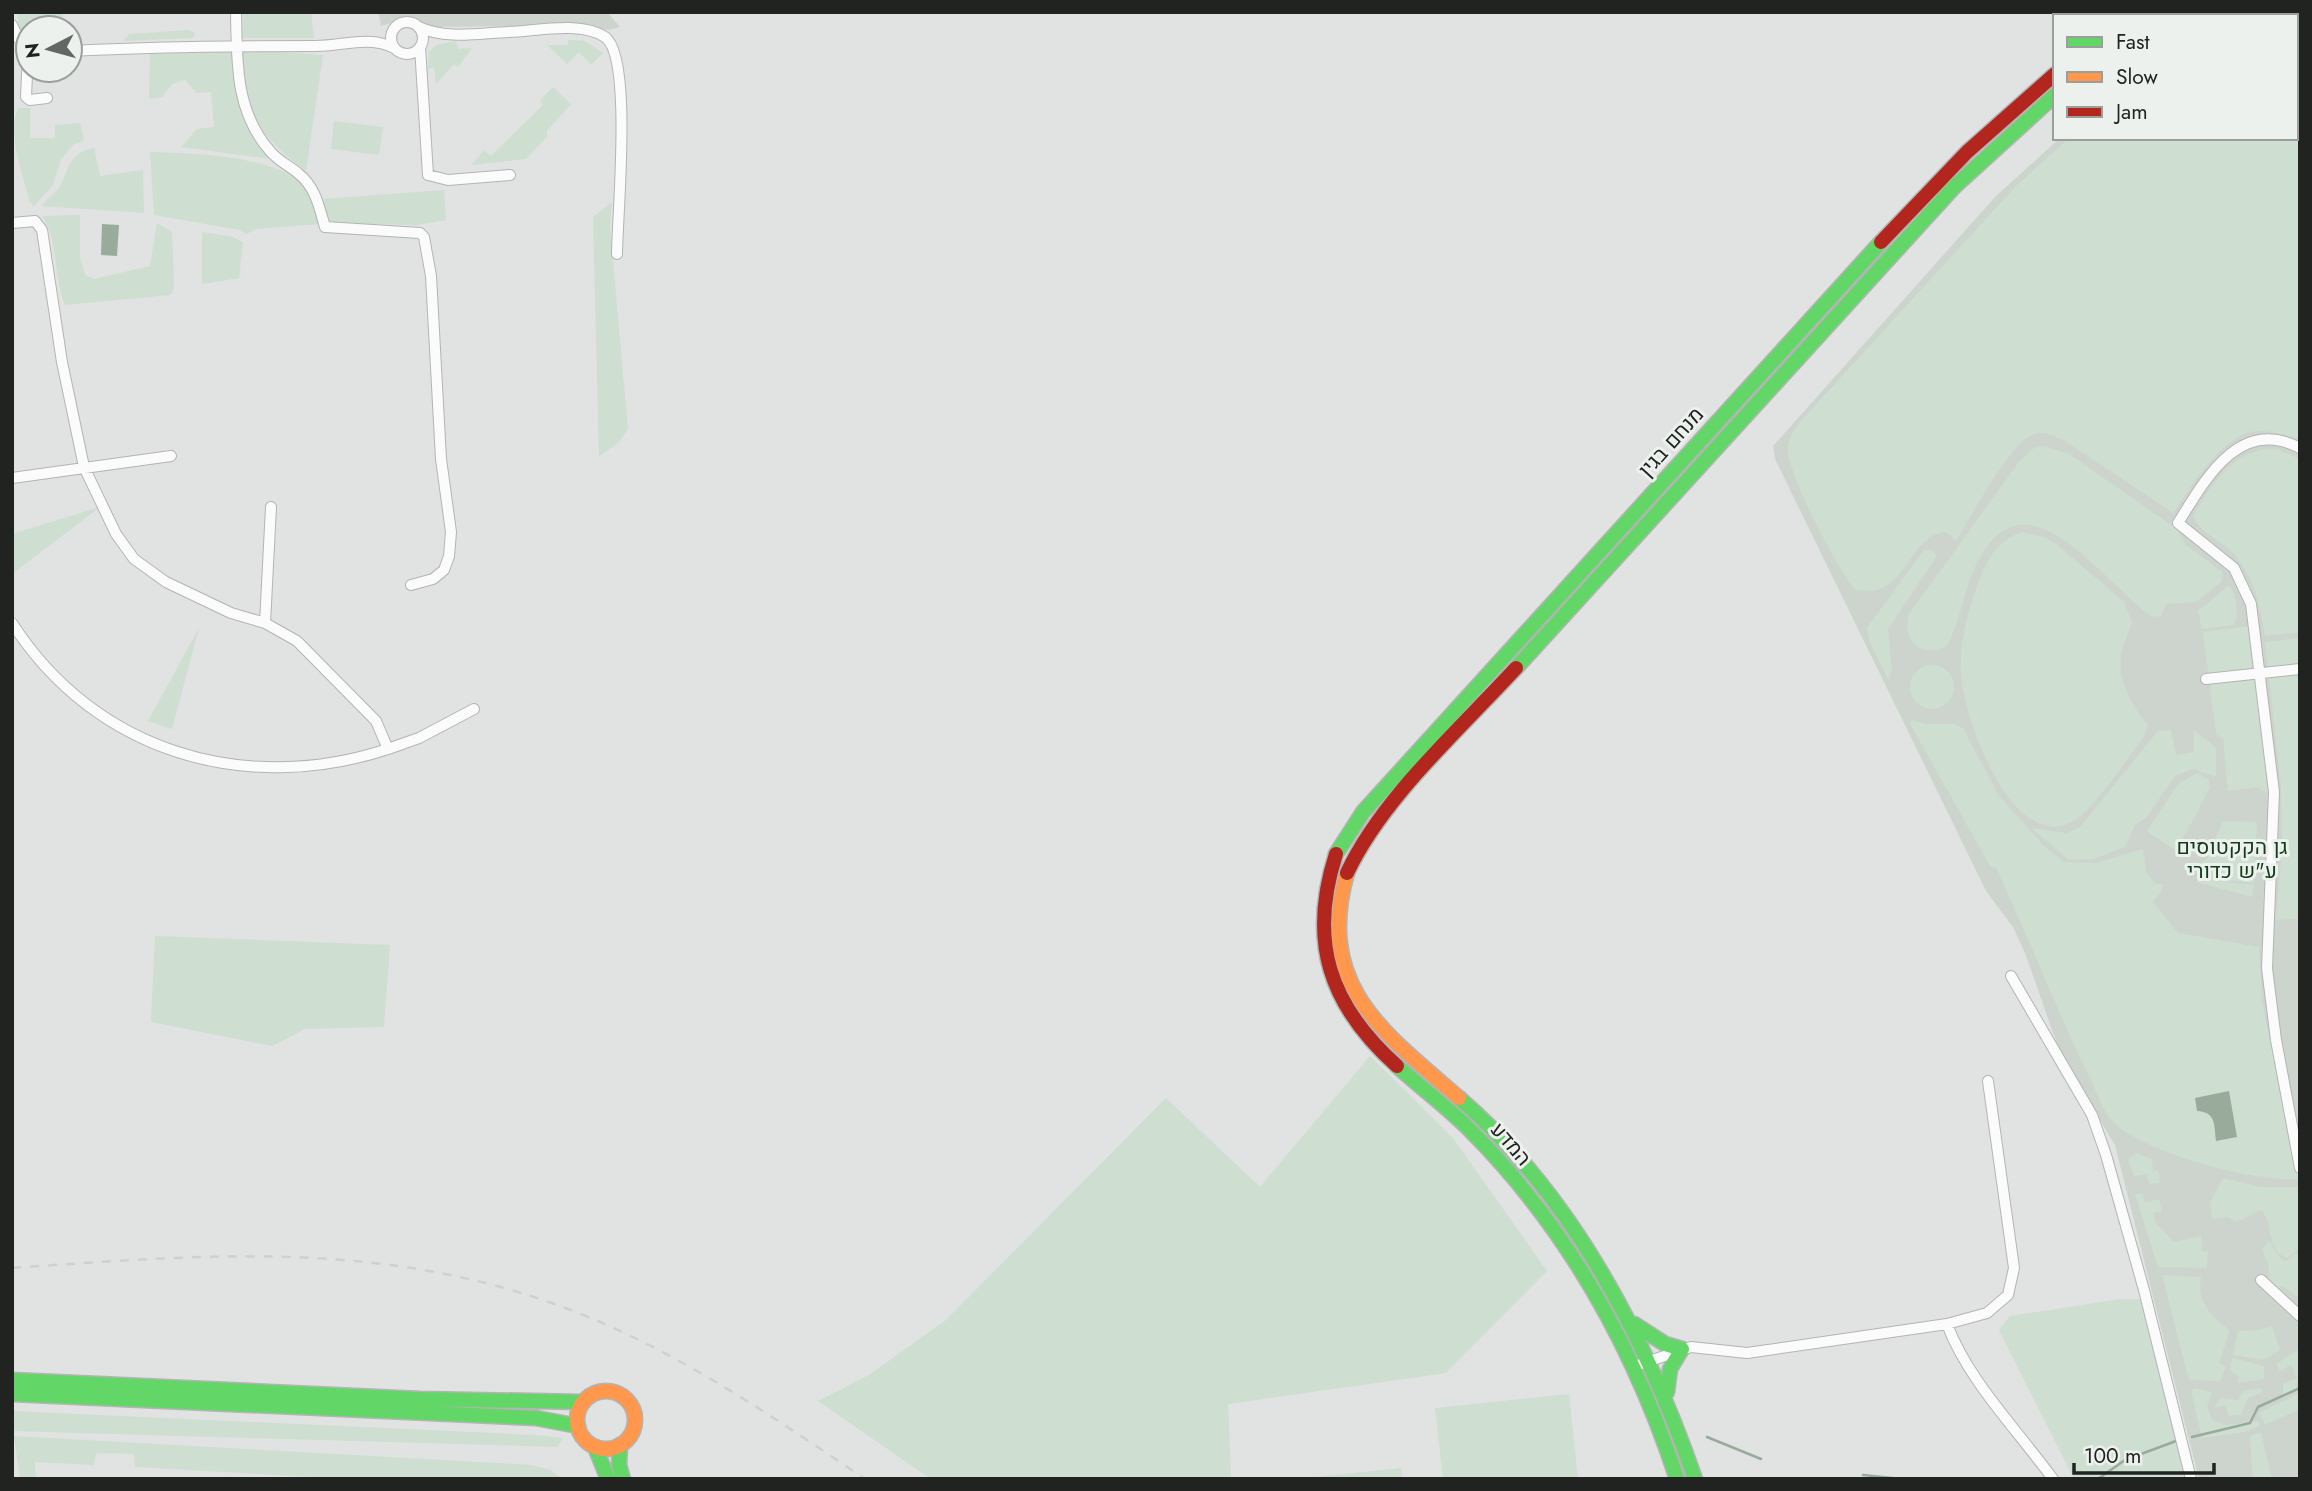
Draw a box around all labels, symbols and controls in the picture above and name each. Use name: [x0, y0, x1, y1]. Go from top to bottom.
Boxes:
north arrow: [14, 14, 84, 84]
legend: [2053, 14, 2298, 140]
text: Fast: [2116, 27, 2149, 57]
text: N: [18, 42, 47, 60]
text: Slow: [2116, 62, 2158, 92]
text: Jam: [2113, 97, 2148, 127]
street label: מנחם בגין: [1631, 400, 1711, 484]
park label: גן הקקטוסים ע"ש כדורי: [2176, 832, 2288, 886]
street label: המדע: [1484, 1116, 1538, 1172]
scale bar: [2074, 1432, 2214, 1476]
text: 100 m: [2084, 1441, 2141, 1471]

